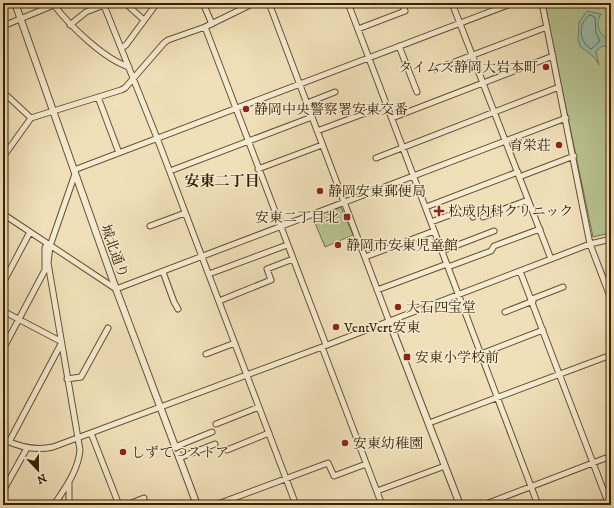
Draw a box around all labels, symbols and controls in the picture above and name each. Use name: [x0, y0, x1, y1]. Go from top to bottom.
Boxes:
place label: タイムズ静岡大岩本町: [398, 59, 538, 77]
marker: タイムズ静岡大岩本町: [541, 62, 551, 72]
place label: 静岡中央警察署安東交番: [254, 101, 408, 119]
marker: 静岡中央警察署安東交番: [241, 104, 251, 114]
place label: 育栄荘: [509, 137, 551, 155]
marker: 育栄荘: [554, 140, 564, 150]
district label: 安東二丁目: [184, 172, 260, 191]
place label: 静岡安東郵便局: [328, 183, 426, 201]
marker: 静岡安東郵便局: [315, 186, 325, 196]
place label: 松成内科クリニック: [448, 203, 573, 221]
marker: 松成内科クリニック: [433, 205, 445, 217]
place label: 安東二丁目北: [255, 209, 339, 227]
marker: 安東二丁目北: [342, 212, 352, 222]
street label: 城北通り: [96, 222, 132, 281]
place label: 静岡市安東児童館: [346, 237, 458, 255]
marker: 静岡市安東児童館: [333, 240, 343, 250]
place label: 大石四宝堂: [406, 299, 476, 317]
marker: 大石四宝堂: [393, 302, 403, 312]
place label: VentVert安東: [343, 319, 420, 337]
marker: VentVert安東: [331, 322, 341, 332]
place label: 安東小学校前: [415, 349, 499, 367]
marker: 安東小学校前: [402, 352, 412, 362]
place label: 安東幼稚園: [353, 435, 423, 453]
marker: 安東幼稚園: [340, 438, 350, 448]
place label: しずてつストア: [131, 444, 229, 462]
marker: しずてつストア: [118, 447, 128, 457]
north arrow: [18, 450, 58, 490]
text: N: [35, 470, 48, 487]

